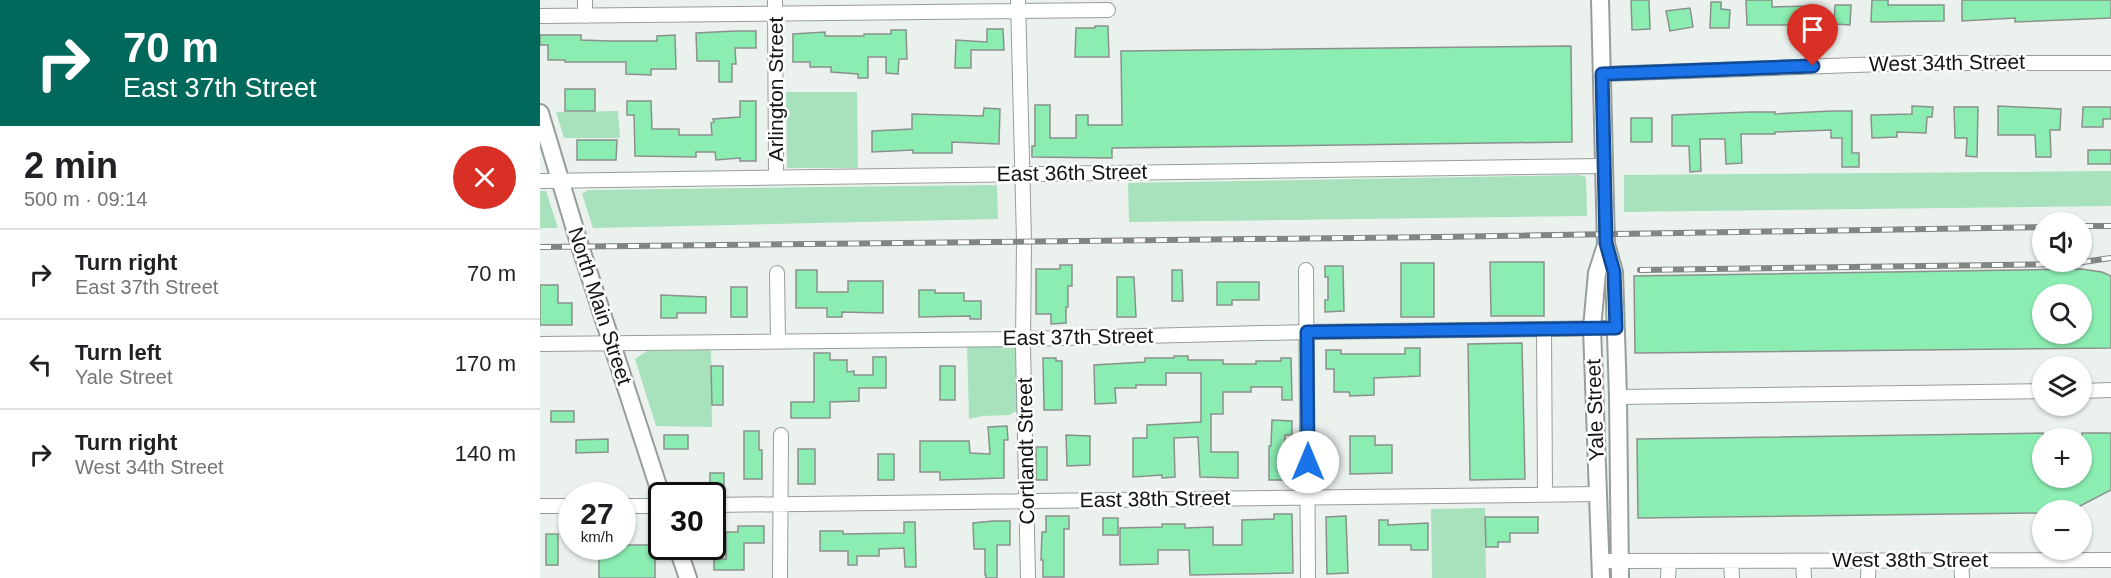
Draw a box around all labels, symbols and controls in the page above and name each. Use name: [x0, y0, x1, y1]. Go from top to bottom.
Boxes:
pin: [1787, 4, 1838, 66]
icon: arrive: [1796, 13, 1829, 46]
street label: Arlington Street: [764, 16, 787, 161]
icon: right: [24, 24, 102, 102]
text: 70 m: [123, 24, 219, 71]
street label: West 34th Street: [1869, 50, 2025, 75]
text: East 37th Street: [123, 73, 317, 103]
text: 2 min: [24, 145, 118, 186]
button: close: [453, 146, 516, 209]
street label: East 36th Street: [997, 160, 1148, 185]
text: 500 m · 09:14: [24, 188, 147, 210]
map controls: [2032, 212, 2092, 560]
button: sound: [2032, 212, 2092, 272]
street label: North Main Street: [564, 224, 637, 388]
text: Turn right: [75, 250, 177, 275]
icon: right: [24, 258, 57, 291]
text: 70 m: [467, 261, 516, 286]
text: East 37th Street: [75, 276, 218, 298]
button: search: [2032, 284, 2092, 344]
street label: East 37th Street: [1003, 324, 1154, 349]
text: Turn left: [75, 340, 161, 365]
icon: left: [24, 348, 57, 381]
text: 170 m: [455, 351, 516, 376]
button: layers: [2032, 356, 2092, 416]
street label: Yale Street: [1581, 358, 1608, 462]
text: Yale Street: [75, 366, 172, 388]
street label: Cortlandt Street: [1013, 377, 1038, 525]
button: +: [2032, 428, 2092, 488]
text: Turn right: [75, 430, 177, 455]
position arrow: [1276, 430, 1340, 494]
icon: right: [24, 438, 57, 471]
text: 140 m: [455, 441, 516, 466]
text: West 34th Street: [75, 456, 224, 478]
speed limit sign: 30: [648, 482, 726, 560]
street label: East 38th Street: [1080, 486, 1231, 511]
text: 27: [580, 497, 614, 530]
button: −: [2032, 500, 2092, 560]
text: km/h: [581, 528, 613, 545]
street label: West 38th Street: [1832, 548, 1988, 571]

